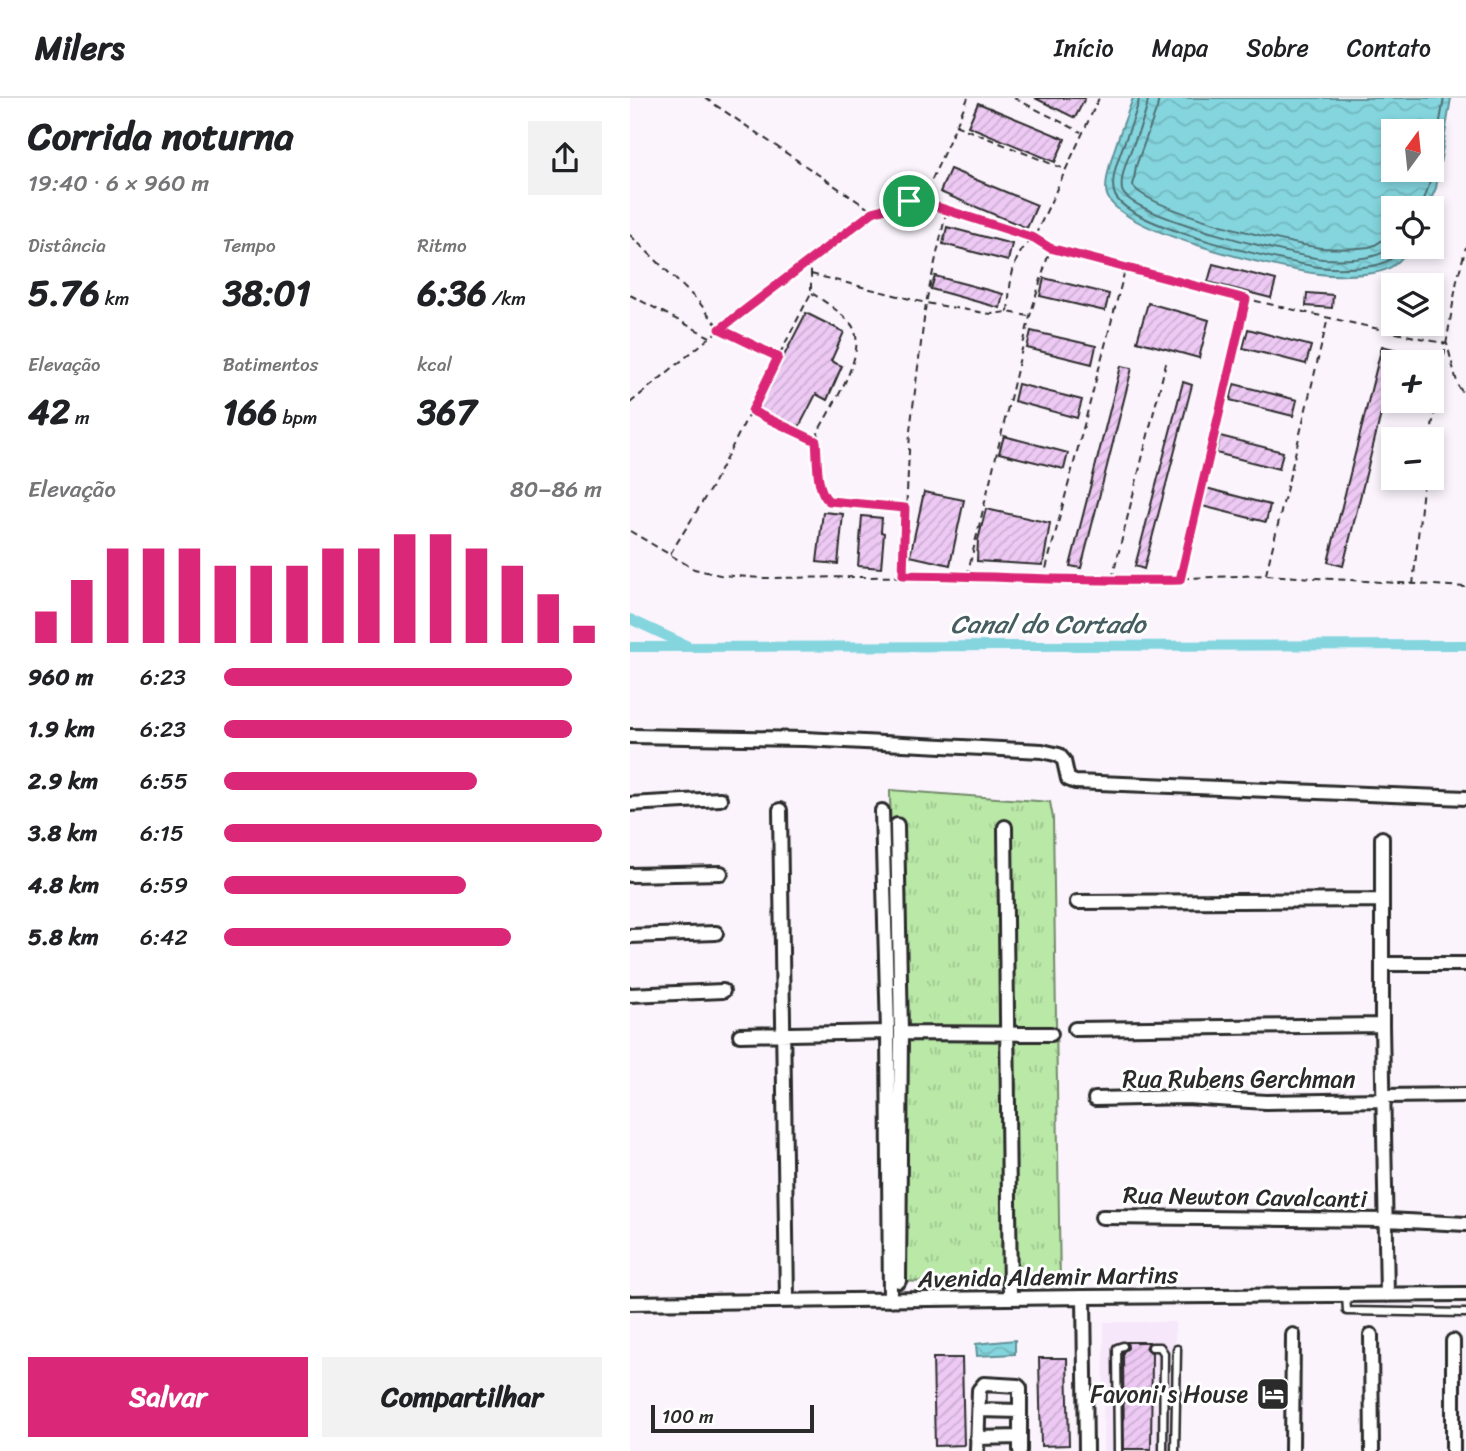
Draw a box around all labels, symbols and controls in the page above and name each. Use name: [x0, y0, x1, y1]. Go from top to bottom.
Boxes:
text: Milers: [35, 19, 124, 77]
text: Início: [1054, 27, 1114, 69]
text: Mapa: [1152, 27, 1208, 69]
text: Sobre: [1246, 27, 1309, 69]
text: Contato: [1347, 27, 1431, 69]
text: Corrida noturna: [28, 103, 294, 170]
north arrow: [1381, 119, 1444, 182]
map controls: [1381, 119, 1444, 490]
button: share: [528, 121, 602, 195]
text: 19:40 · 6 × 960 m: [28, 163, 209, 204]
pin: [879, 171, 939, 231]
icon: arrive: [890, 182, 928, 220]
button: locate: [1381, 196, 1444, 259]
text: Distância: [28, 229, 106, 262]
text: Tempo: [223, 229, 276, 262]
text: Ritmo: [417, 229, 467, 262]
text: 5.76: [28, 262, 100, 324]
text: 38:01: [223, 262, 311, 324]
text: 6:36: [417, 262, 487, 324]
button: layers: [1381, 273, 1444, 336]
text: km: [100, 282, 129, 315]
text: /km: [487, 282, 526, 315]
text: Elevação: [28, 348, 101, 381]
text: Batimentos: [223, 348, 319, 381]
text: kcal: [417, 348, 452, 381]
button: +: [1381, 350, 1444, 413]
text: 42: [28, 381, 70, 443]
text: 166: [223, 381, 277, 443]
text: 367: [417, 381, 476, 443]
text: m: [70, 401, 90, 434]
text: bpm: [277, 401, 317, 434]
button: −: [1381, 427, 1444, 490]
text: Elevação: [28, 469, 116, 510]
text: 80–86 m: [510, 469, 602, 510]
water label: Canal do Cortado: [951, 601, 1148, 647]
text: 960 m: [28, 657, 93, 698]
text: 6:23: [140, 657, 186, 698]
text: 1.9 km: [28, 709, 95, 750]
text: 6:23: [140, 709, 186, 750]
text: 2.9 km: [28, 761, 98, 802]
text: 6:55: [140, 761, 188, 802]
text: 3.8 km: [28, 813, 97, 854]
text: 6:15: [140, 813, 184, 854]
text: 4.8 km: [28, 865, 99, 906]
text: 6:59: [140, 865, 188, 906]
text: 5.8 km: [28, 917, 99, 958]
text: 6:42: [140, 917, 188, 958]
street label: Rua Rubens Gerchman: [1123, 1058, 1355, 1100]
street label: Rua Newton Cavalcanti: [1123, 1174, 1369, 1220]
street label: Avenida Aldemir Martins: [917, 1254, 1178, 1300]
button: Salvar: [28, 1357, 308, 1437]
button: Compartilhar: [322, 1357, 602, 1437]
place label: Favoni's House: [1090, 1373, 1248, 1415]
hotel icon: Favoni's House: [1254, 1375, 1292, 1413]
text: 100 m: [662, 1400, 714, 1433]
scale bar: [651, 1402, 814, 1434]

